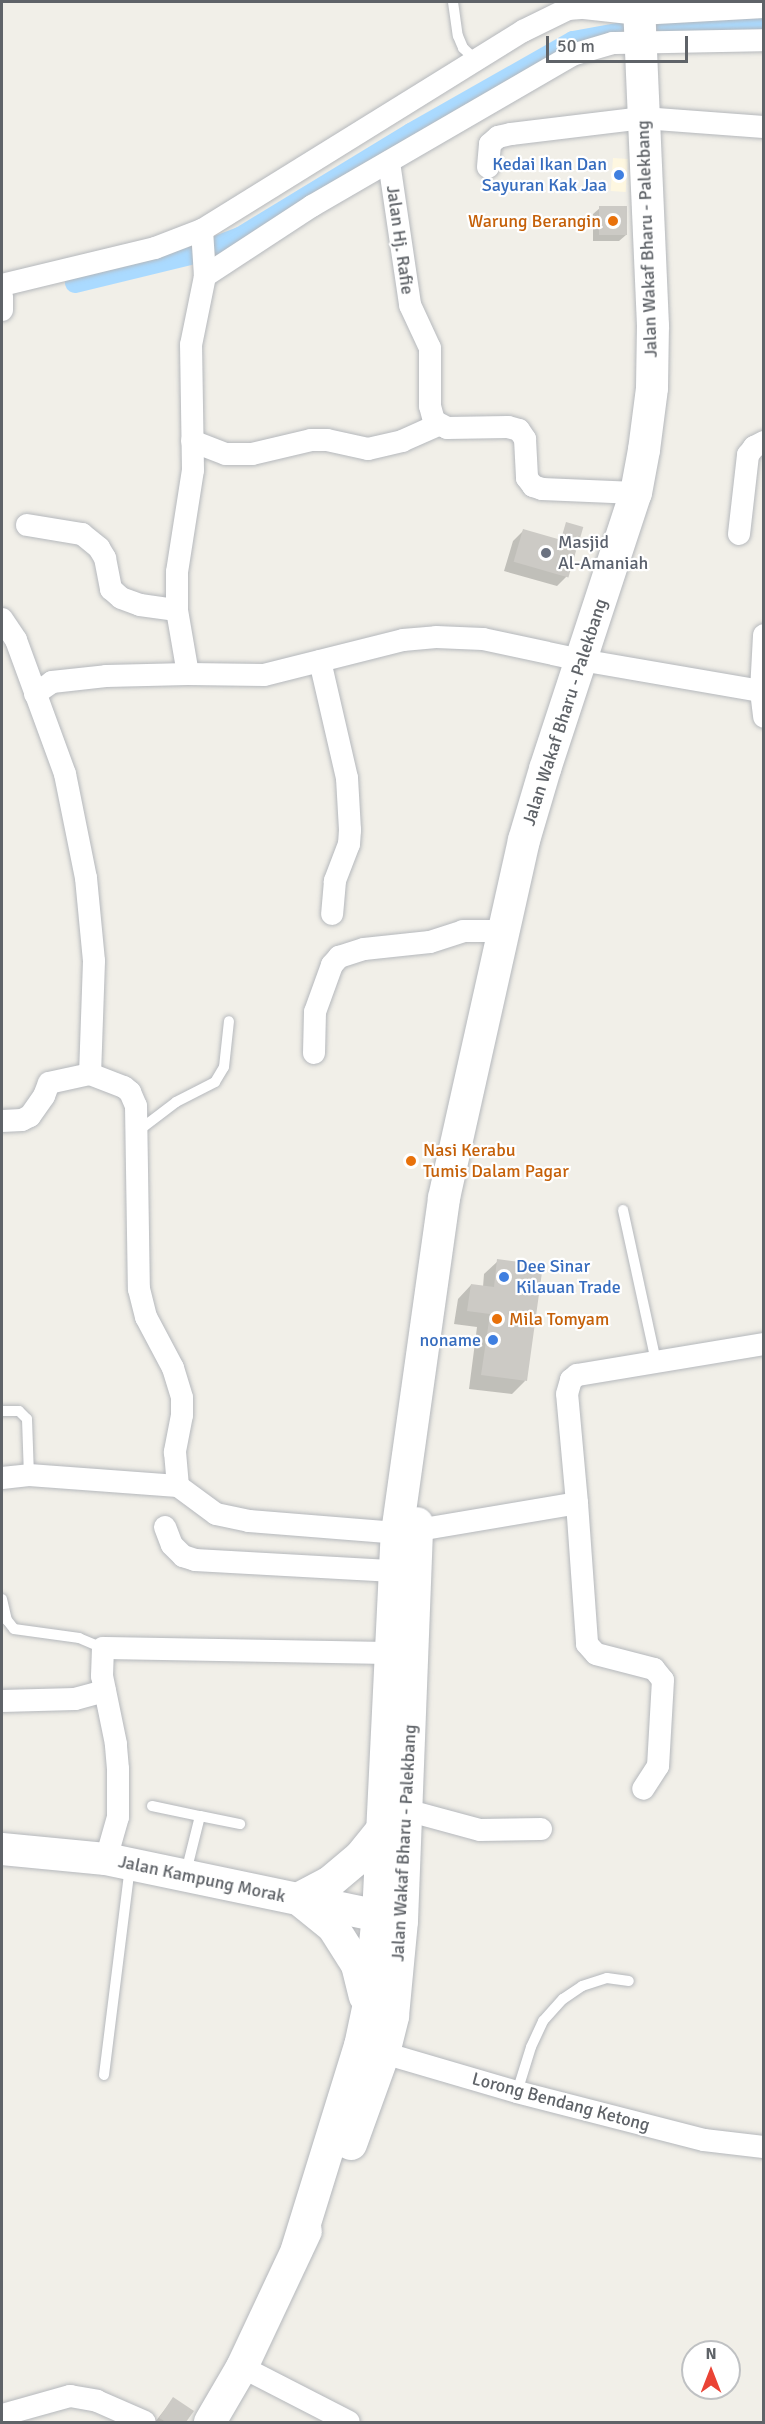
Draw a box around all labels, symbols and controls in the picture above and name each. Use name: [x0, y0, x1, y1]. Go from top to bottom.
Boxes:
scale bar: [549, 24, 692, 62]
text: 50 m: [557, 35, 595, 57]
street label: Jalan Wakaf Bharu - Palekbang: [632, 120, 662, 358]
place label: Kedai Ikan Dan Sayuran Kak Jaa: [482, 154, 607, 196]
marker: Kedai Ikan Dan Sayuran Kak Jaa: [612, 168, 626, 182]
street label: Jalan Hj. Rafie: [382, 184, 418, 296]
place label: Warung Berangin: [468, 210, 601, 232]
marker: Warung Berangin: [606, 214, 620, 228]
place label: Masjid Al-Amaniah: [558, 532, 648, 574]
marker: Masjid Al-Amaniah: [539, 546, 553, 560]
street label: Jalan Wakaf Bharu - Palekbang: [518, 596, 612, 828]
place label: Nasi Kerabu Tumis Dalam Pagar: [423, 1140, 569, 1182]
marker: Nasi Kerabu Tumis Dalam Pagar: [404, 1154, 418, 1168]
place label: Dee Sinar Kilauan Trade: [516, 1256, 621, 1298]
marker: Dee Sinar Kilauan Trade: [497, 1270, 511, 1284]
place label: Mila Tomyam: [509, 1308, 609, 1330]
marker: Mila Tomyam: [490, 1312, 504, 1326]
place label: noname: [420, 1329, 481, 1351]
marker: noname: [486, 1333, 500, 1347]
street label: Jalan Wakaf Bharu - Palekbang: [387, 1724, 421, 1962]
street label: Jalan Kampung Morak: [116, 1851, 288, 1907]
street label: Lorong Bendang Ketong: [470, 2068, 652, 2136]
north arrow: [681, 2340, 741, 2400]
text: N: [705, 2344, 717, 2364]

